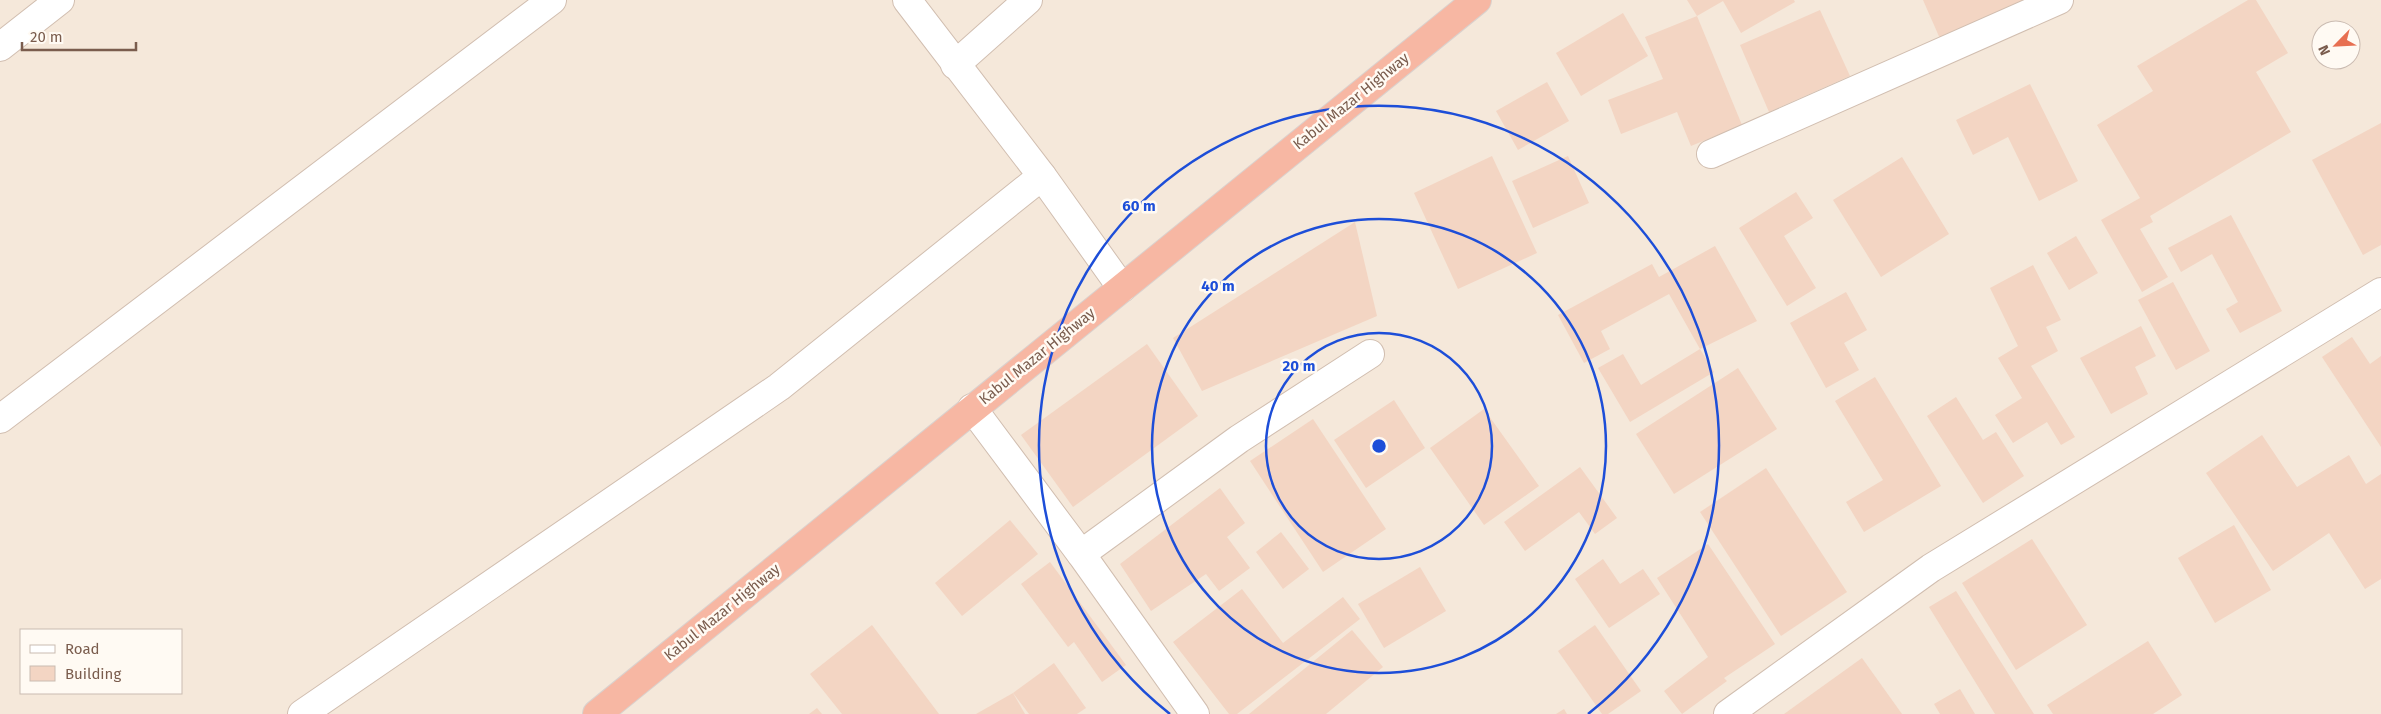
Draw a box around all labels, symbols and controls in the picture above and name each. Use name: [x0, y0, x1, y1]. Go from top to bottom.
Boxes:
scale bar: [22, 20, 136, 52]
north arrow: [2311, 20, 2361, 70]
text: 20 m: [30, 28, 63, 46]
text: N: [2315, 42, 2334, 58]
street label: Kabul Mazar Highway: [1289, 48, 1413, 153]
text: 60 m: [1122, 197, 1156, 215]
text: 40 m: [1201, 277, 1235, 295]
street label: Kabul Mazar Highway: [975, 303, 1099, 408]
text: 20 m: [1283, 357, 1315, 375]
centre of rings: [1370, 437, 1388, 455]
street label: Kabul Mazar Highway: [660, 559, 784, 664]
legend: [20, 629, 182, 694]
text: Road: [65, 640, 100, 658]
text: Building: [65, 665, 121, 683]

